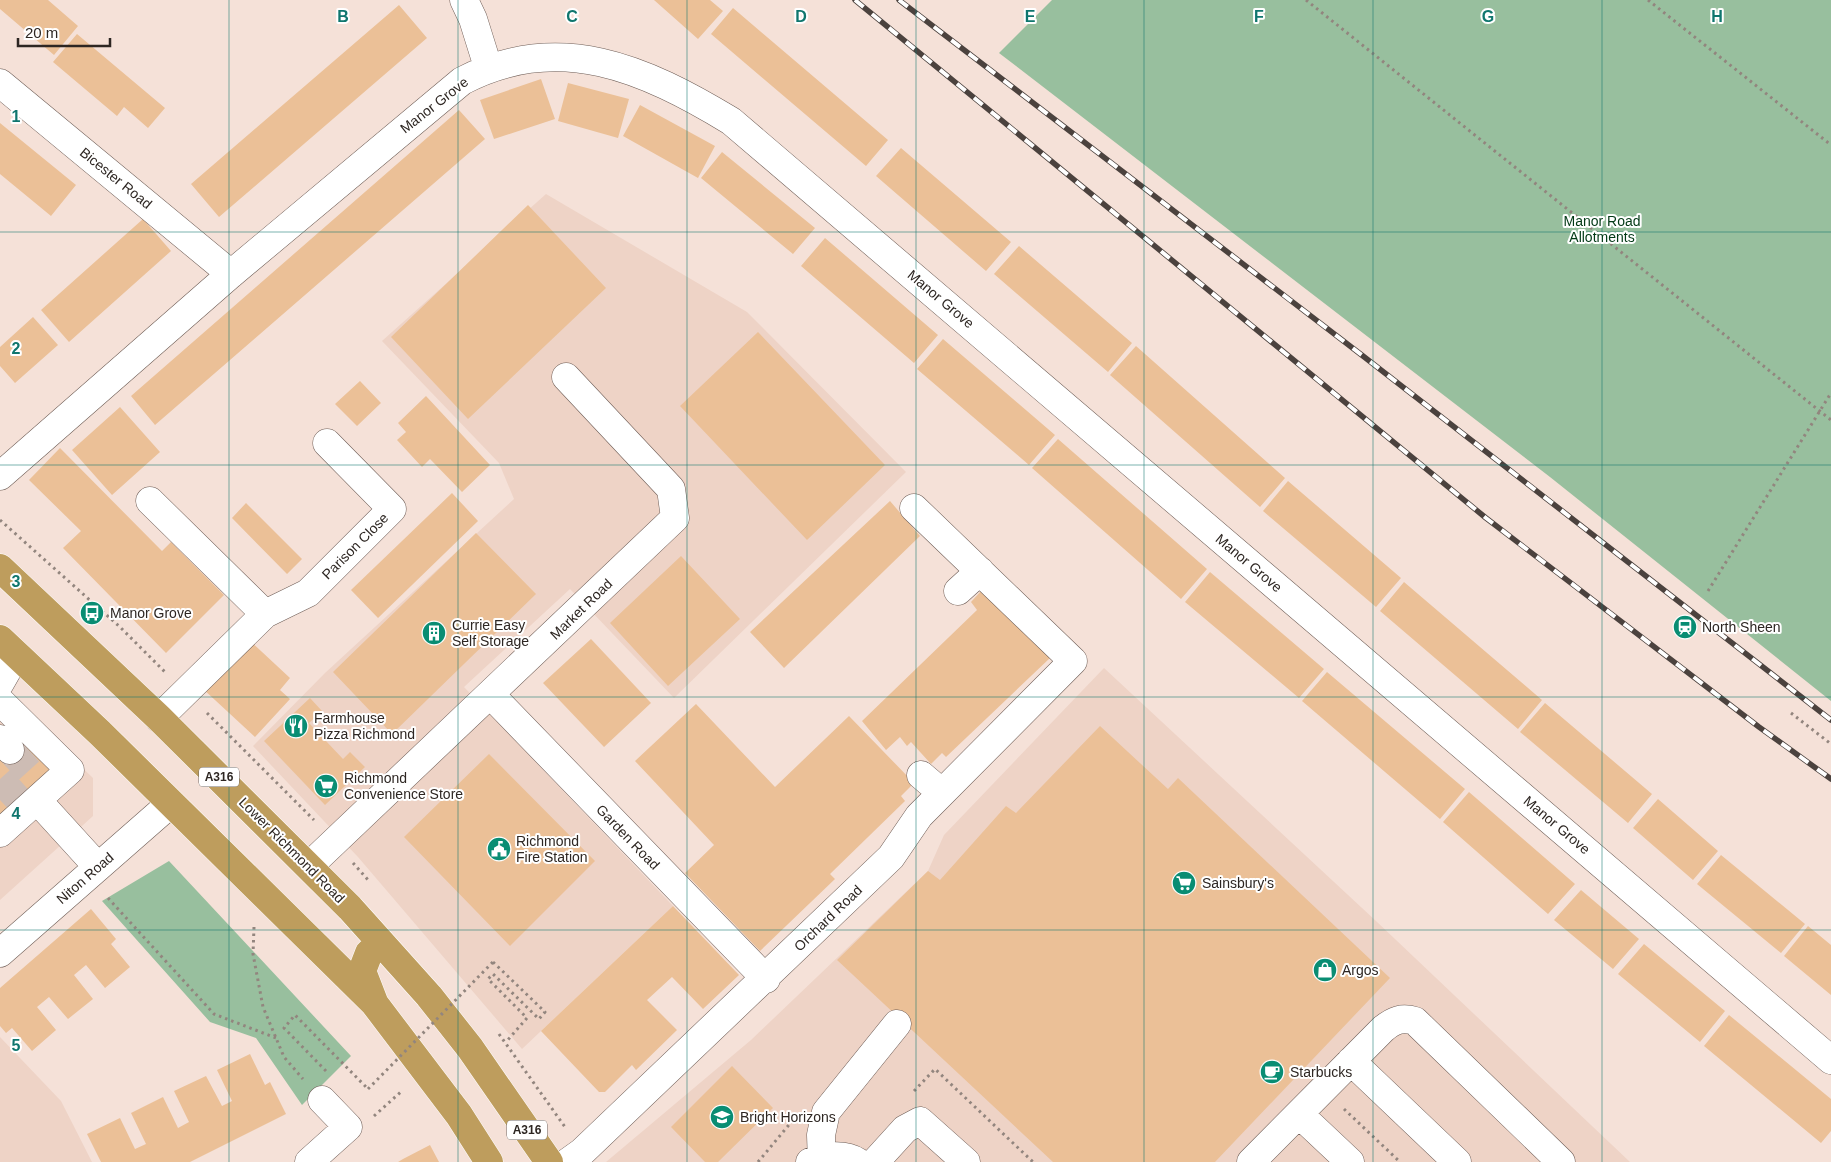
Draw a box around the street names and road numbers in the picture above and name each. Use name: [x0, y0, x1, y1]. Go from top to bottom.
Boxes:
street label: Manor Grove: [397, 73, 471, 136]
street label: Bicester Road: [77, 144, 155, 212]
street label: Manor Grove: [905, 267, 978, 332]
street label: Parison Close: [319, 509, 392, 582]
street label: Manor Grove: [1213, 531, 1286, 596]
street label: Market Road: [547, 575, 615, 643]
road number: A316: [199, 768, 239, 786]
street label: Manor Grove: [1521, 793, 1594, 858]
street label: Lower Richmond Road: [236, 794, 348, 906]
street label: Garden Road: [593, 801, 663, 873]
street label: Niton Road: [53, 849, 117, 907]
street label: Orchard Road: [791, 882, 865, 954]
road number: A316: [507, 1120, 547, 1140]

